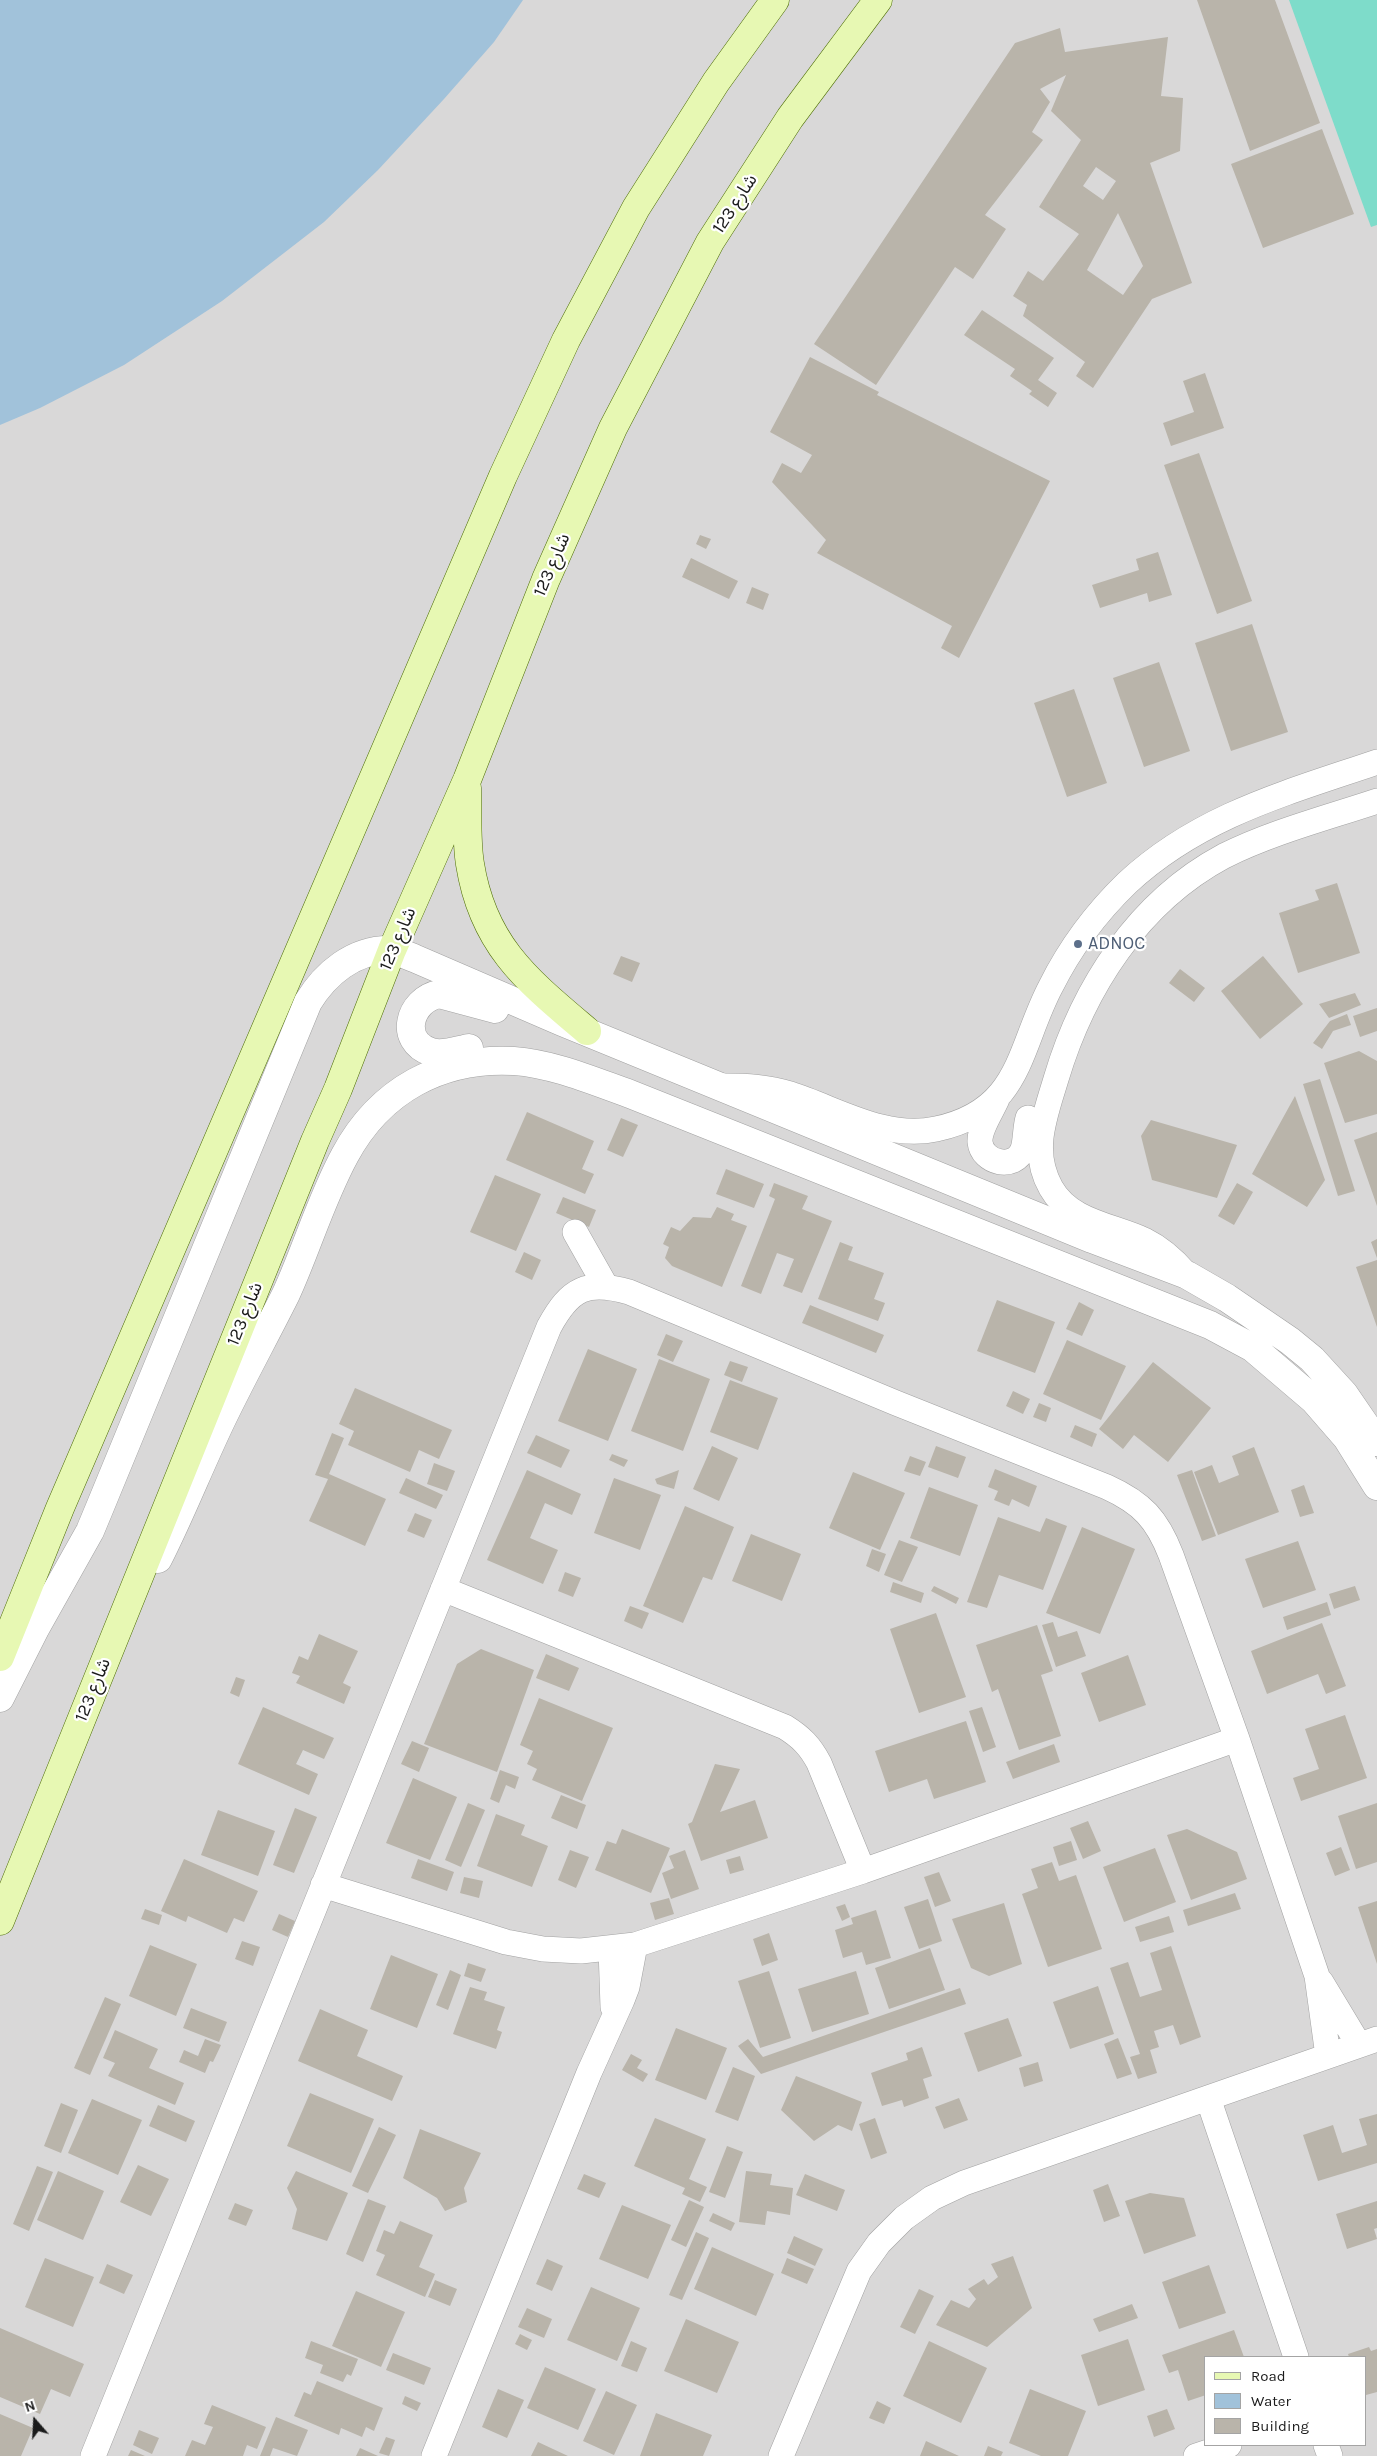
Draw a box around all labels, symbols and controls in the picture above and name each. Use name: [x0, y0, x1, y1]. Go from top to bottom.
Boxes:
street label: شارع 123: [708, 170, 762, 238]
street label: شارع 123: [529, 530, 575, 600]
street label: شارع 123: [375, 904, 421, 974]
place label: ADNOC: [1088, 933, 1145, 955]
marker: ADNOC: [1072, 938, 1084, 950]
street label: شارع 123: [223, 1279, 267, 1349]
street label: شارع 123: [71, 1655, 115, 1725]
legend: [1204, 2356, 1367, 2446]
text: Road: [1251, 2367, 1286, 2385]
text: Water: [1251, 2392, 1291, 2410]
north arrow: [10, 2396, 60, 2446]
text: N: [22, 2397, 37, 2416]
text: Building: [1251, 2417, 1309, 2435]

